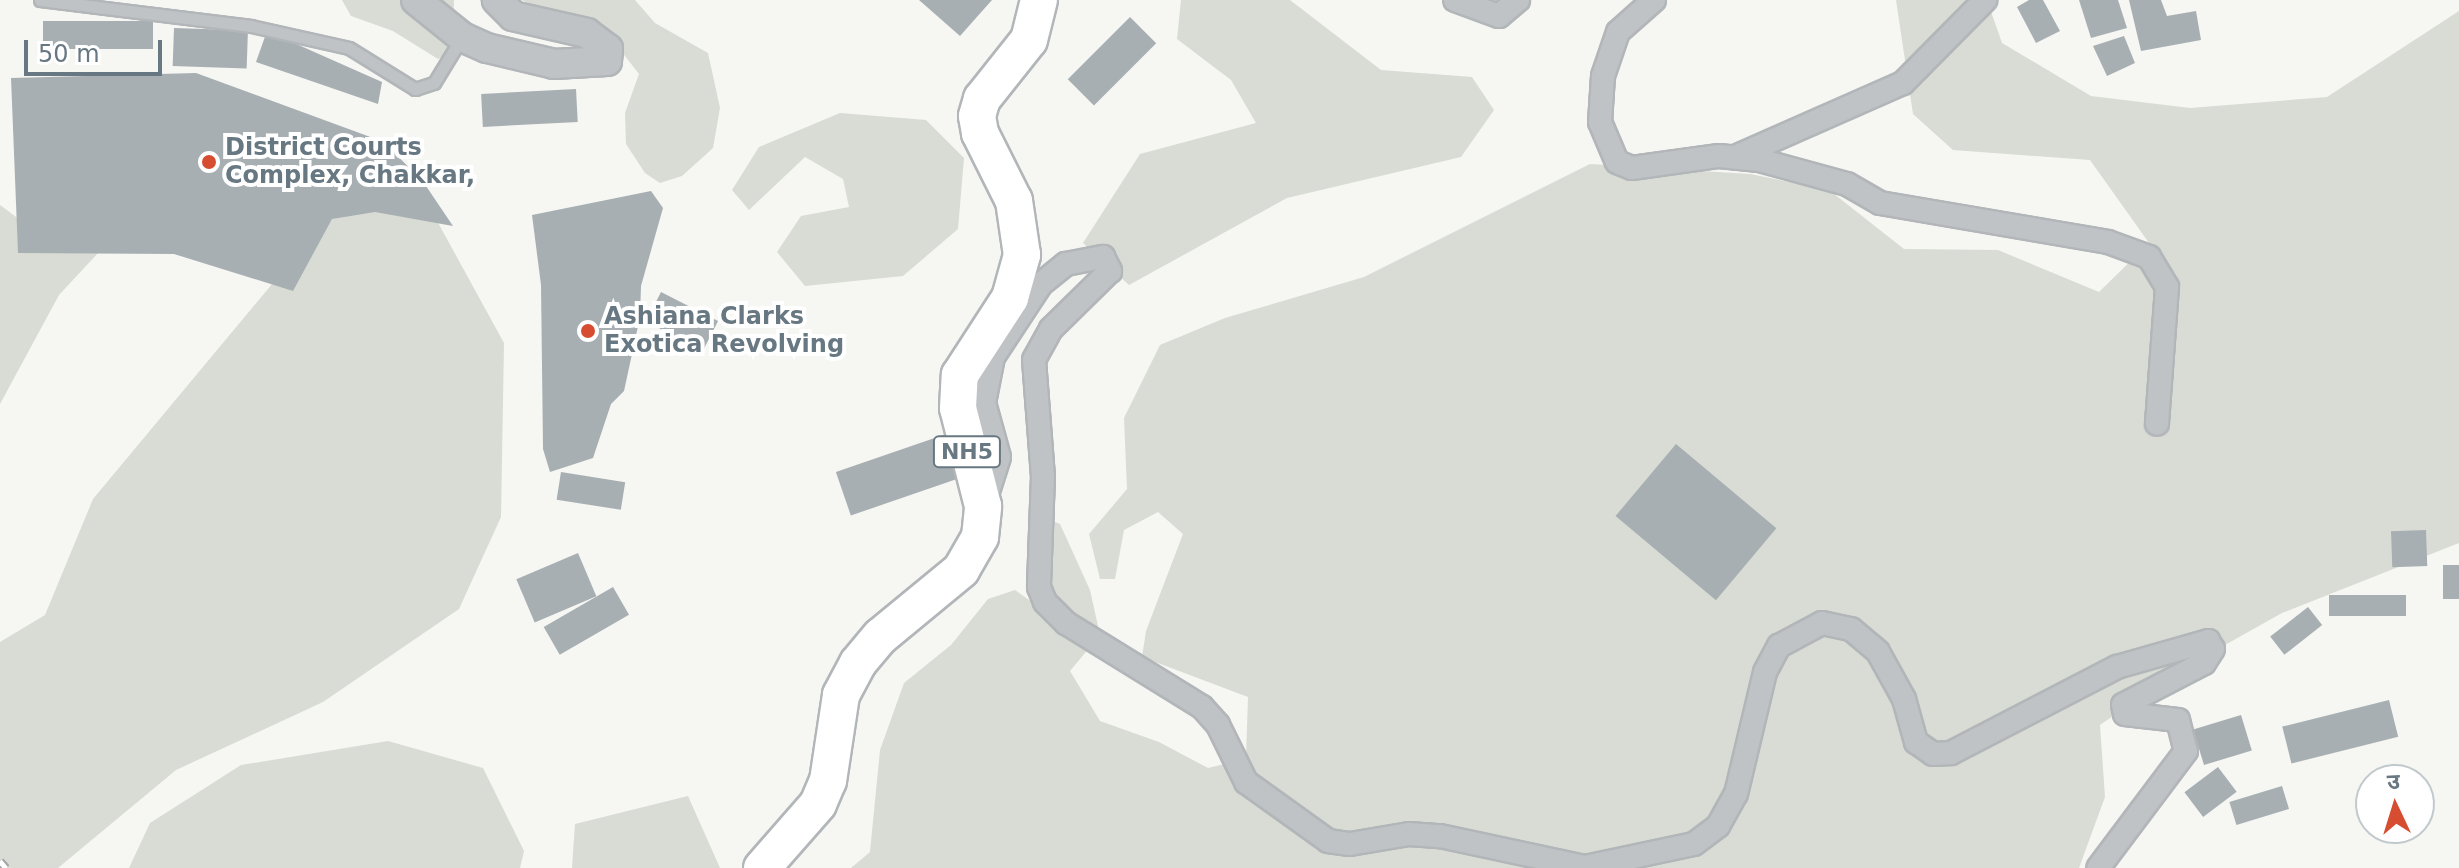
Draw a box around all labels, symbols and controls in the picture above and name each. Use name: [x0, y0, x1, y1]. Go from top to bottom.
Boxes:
scale bar: [28, 24, 166, 74]
text: 50 m: [38, 40, 100, 68]
place label: District Courts Complex, Chakkar,: [225, 134, 475, 190]
marker: District Courts Complex, Chakkar,: [200, 153, 218, 171]
place label: Ashiana Clarks Exotica Revolving: [604, 303, 844, 359]
marker: Ashiana Clarks Exotica Revolving: [579, 322, 597, 340]
road number: NH5: [931, 434, 1003, 470]
north arrow: [2355, 764, 2435, 844]
text: उ: [2386, 769, 2401, 794]

